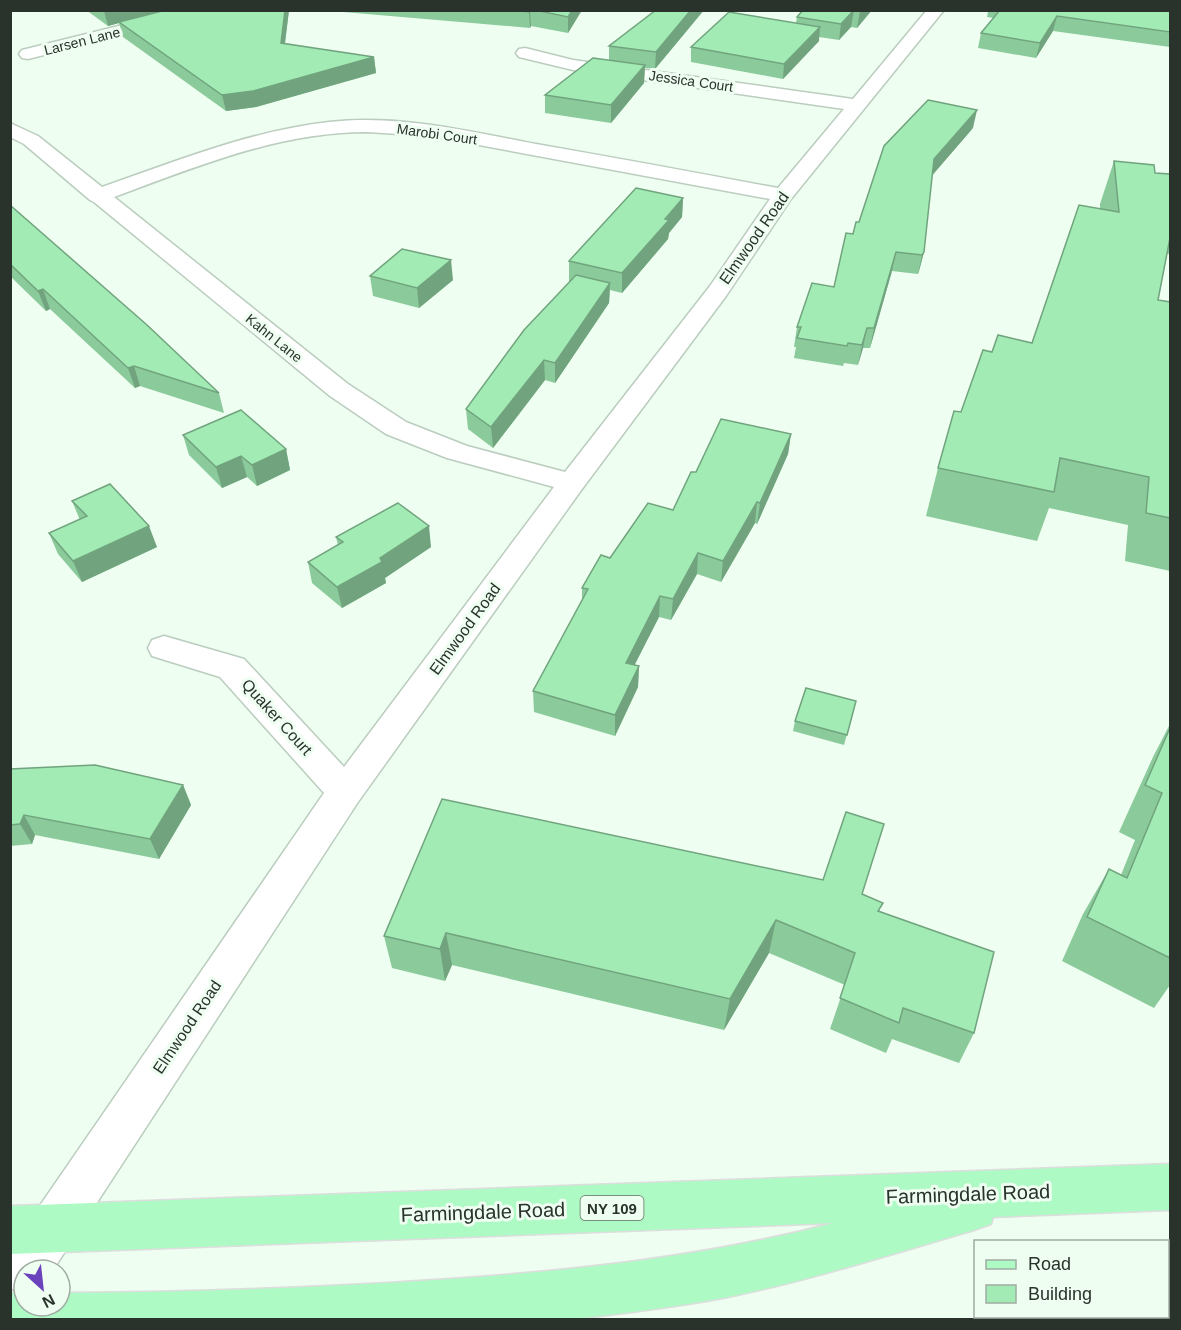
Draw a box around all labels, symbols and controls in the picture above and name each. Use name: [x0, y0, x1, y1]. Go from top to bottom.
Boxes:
street label: Larsen Lane: [42, 24, 122, 58]
street label: Jessica Court: [648, 67, 734, 95]
street label: Marobi Court: [396, 120, 478, 148]
street label: Elmwood Road: [716, 189, 792, 287]
street label: Kahn Lane: [243, 310, 306, 366]
street label: Elmwood Road: [426, 580, 504, 678]
street label: Quaker Court: [239, 676, 316, 759]
street label: Elmwood Road: [150, 977, 224, 1077]
street label: Farmingdale Road: [885, 1180, 1051, 1208]
road number: NY 109: [580, 1196, 644, 1220]
street label: Farmingdale Road: [400, 1198, 566, 1226]
legend: [974, 1240, 1169, 1318]
text: Road: [1028, 1254, 1071, 1274]
north arrow: [12, 1258, 72, 1318]
text: Building: [1028, 1284, 1092, 1304]
text: N: [40, 1291, 58, 1311]

